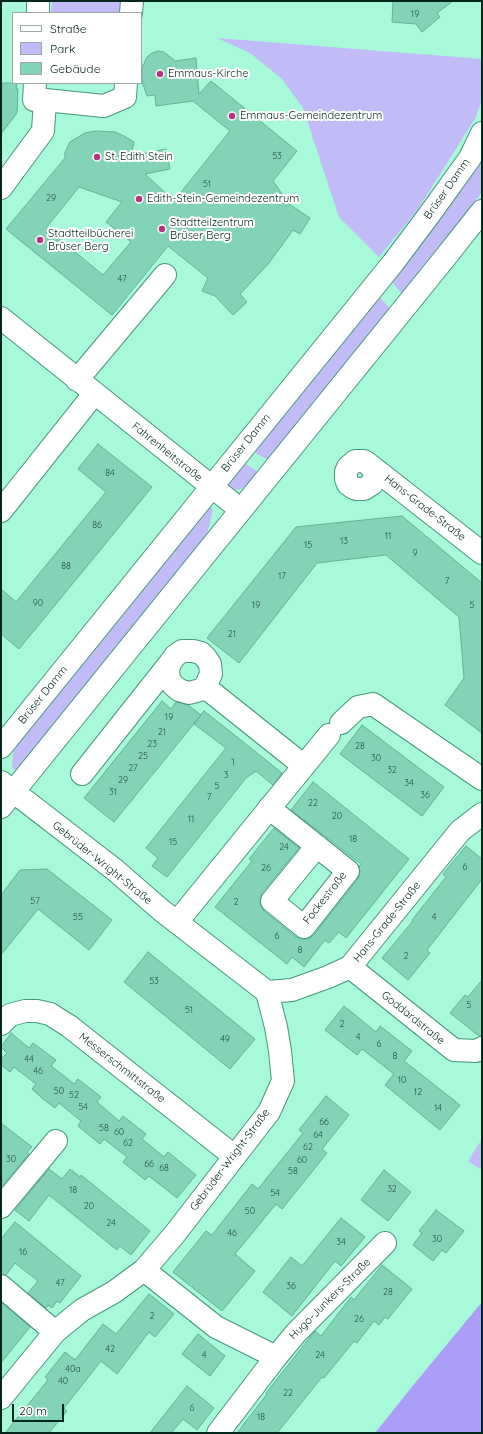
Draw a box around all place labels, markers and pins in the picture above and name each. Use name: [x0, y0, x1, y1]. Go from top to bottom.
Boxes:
place label: Emmaus-Kirche: [168, 67, 249, 81]
marker: Emmaus-Kirche: [155, 69, 165, 79]
place label: Emmaus-Gemeindezentrum: [240, 109, 382, 123]
marker: Emmaus-Gemeindezentrum: [227, 111, 237, 121]
place label: St. Edith Stein: [105, 150, 173, 164]
marker: St. Edith Stein: [92, 152, 102, 162]
place label: Edith-Stein-Gemeindezentrum: [147, 192, 299, 206]
marker: Edith-Stein-Gemeindezentrum: [134, 194, 144, 204]
place label: Stadtteilzentrum Brüser Berg: [170, 216, 254, 242]
marker: Stadtteilzentrum Brüser Berg: [157, 224, 167, 234]
place label: Stadtteilbücherei Brüser Berg: [48, 227, 133, 253]
marker: Stadtteilbücherei Brüser Berg: [35, 235, 45, 245]

